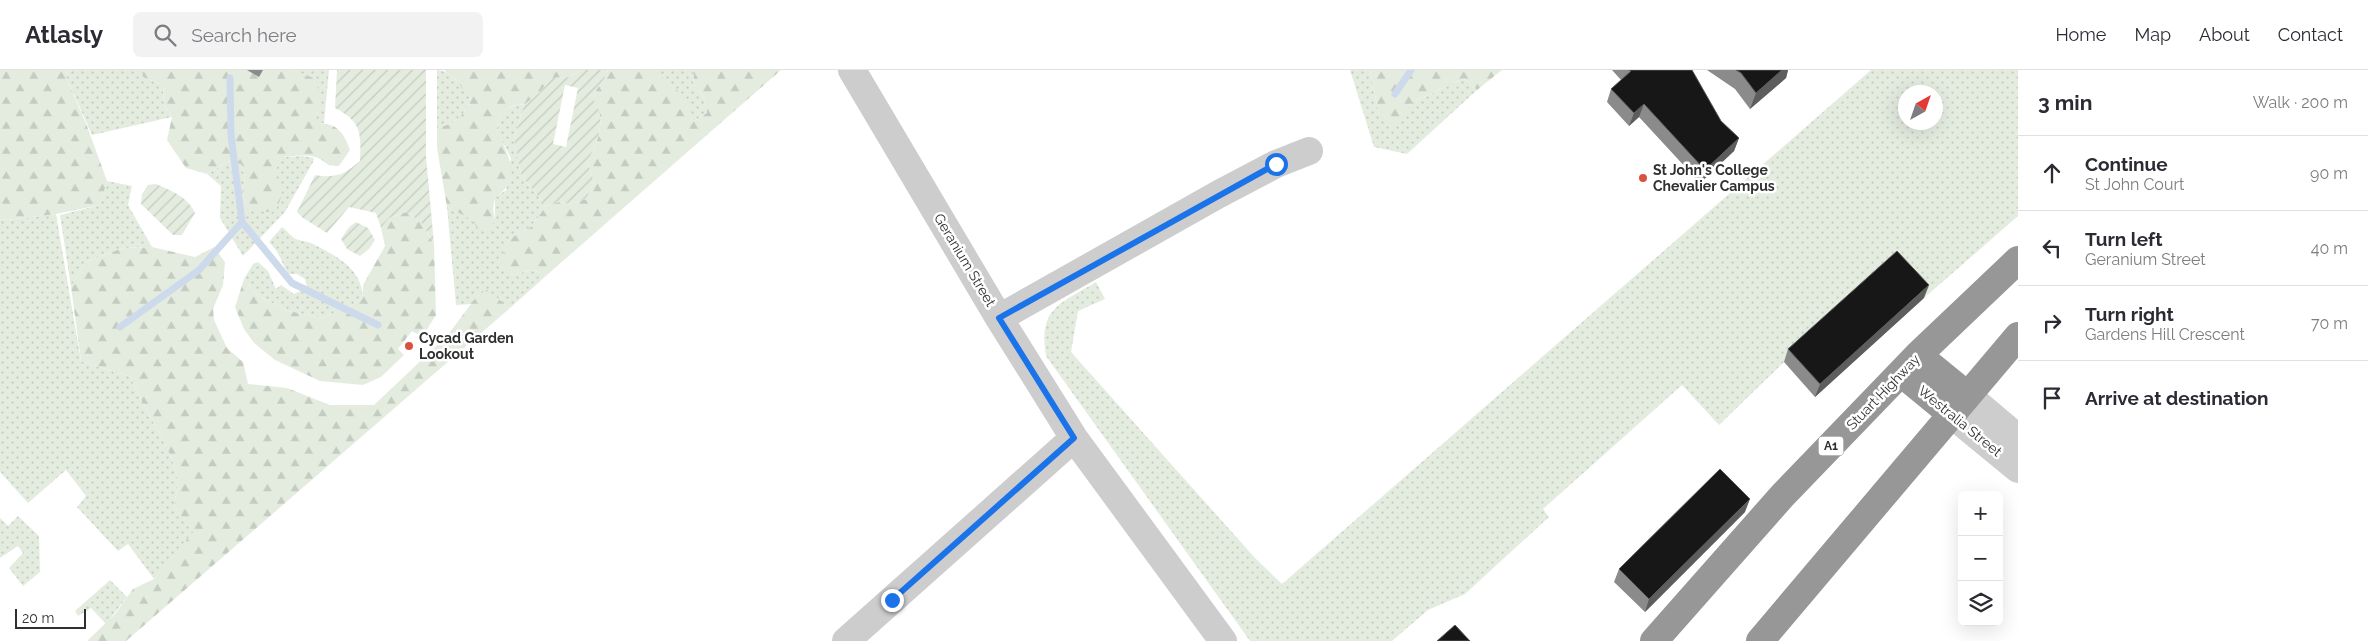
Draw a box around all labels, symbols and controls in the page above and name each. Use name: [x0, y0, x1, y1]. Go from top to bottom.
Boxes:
search box: [133, 12, 483, 57]
text: Atlasly: [25, 20, 103, 49]
icon: search: [151, 21, 179, 49]
text: Search here: [191, 24, 297, 46]
text: Home: [2055, 24, 2106, 45]
text: Map: [2134, 24, 2171, 45]
text: About: [2199, 24, 2250, 45]
text: Contact: [2278, 24, 2343, 45]
north arrow: [1898, 85, 1943, 130]
text: 3 min: [2038, 90, 2092, 115]
text: Walk · 200 m: [2253, 93, 2348, 112]
route start: [1265, 153, 1288, 176]
text: Continue: [2085, 153, 2168, 175]
icon: ahead: [2038, 159, 2066, 187]
place label: St John's College Chevalier Campus: [1653, 162, 1775, 194]
text: 90 m: [2310, 164, 2348, 183]
marker: St John's College Chevalier Campus: [1637, 172, 1649, 184]
text: St John Court: [2085, 175, 2184, 194]
street label: Geranium Street: [931, 211, 999, 310]
text: Turn left: [2085, 228, 2162, 250]
icon: left: [2038, 234, 2066, 262]
text: 40 m: [2311, 239, 2348, 258]
text: Geranium Street: [2085, 250, 2206, 269]
text: Turn right: [2085, 303, 2174, 325]
icon: right: [2038, 309, 2066, 337]
text: 70 m: [2311, 314, 2348, 333]
text: Gardens Hill Crescent: [2085, 325, 2245, 344]
place label: Cycad Garden Lookout: [419, 330, 514, 362]
marker: Cycad Garden Lookout: [403, 340, 415, 352]
street label: Stuart Highway: [1843, 351, 1923, 433]
street label: Westralia Street: [1915, 382, 2005, 460]
icon: arrive: [2038, 384, 2066, 412]
text: Arrive at destination: [2085, 387, 2269, 409]
road number: A1: [1818, 436, 1844, 456]
map controls: [1958, 491, 2003, 626]
button: +: [1958, 491, 2003, 536]
button: −: [1958, 536, 2003, 581]
button: layers: [1958, 581, 2003, 626]
route end: [881, 589, 904, 612]
scale bar: [15, 606, 86, 629]
text: 20 m: [22, 610, 54, 626]

